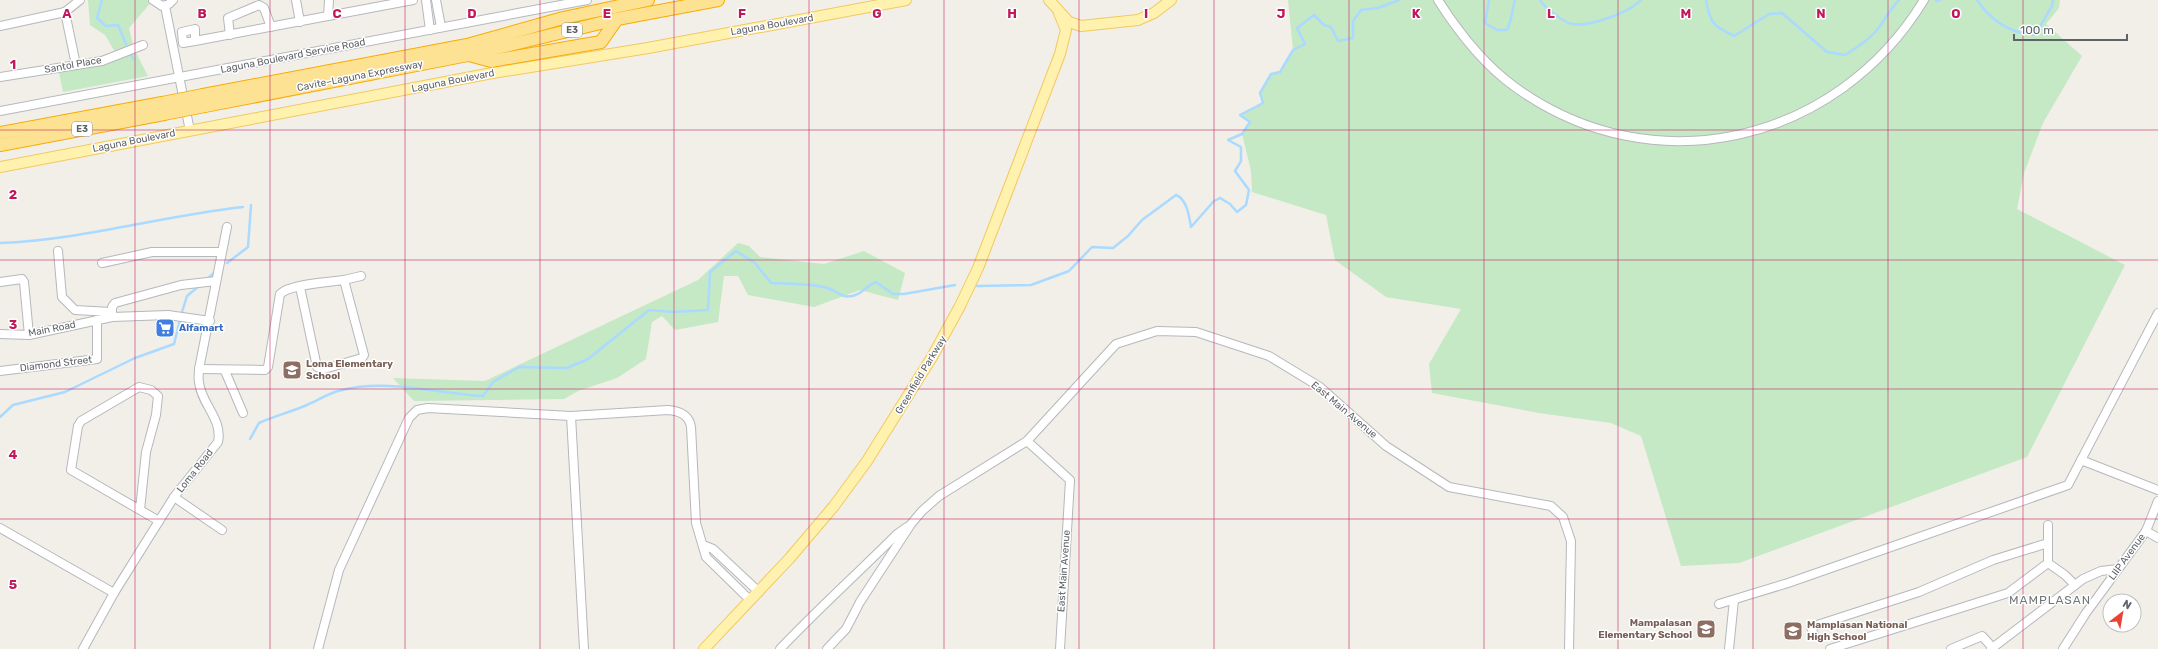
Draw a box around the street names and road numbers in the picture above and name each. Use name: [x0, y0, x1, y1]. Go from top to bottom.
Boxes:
street label: Laguna Boulevard: [730, 12, 814, 38]
road number: E3: [562, 23, 582, 37]
street label: Laguna Boulevard Service Road: [220, 36, 366, 76]
street label: Santol Place: [44, 54, 103, 76]
street label: Cavite–Laguna Expressway: [296, 58, 424, 94]
street label: Laguna Boulevard: [411, 67, 495, 95]
road number: E3: [72, 122, 92, 136]
street label: Laguna Boulevard: [92, 127, 176, 155]
street label: Main Road: [27, 319, 77, 339]
street label: Greenfield Parkway: [893, 333, 949, 416]
street label: Diamond Street: [19, 354, 93, 374]
street label: East Main Avenue: [1309, 379, 1380, 441]
street label: Loma Road: [174, 447, 216, 495]
street label: East Main Avenue: [1055, 529, 1073, 612]
street label: LIIP Avenue: [2106, 531, 2148, 583]

